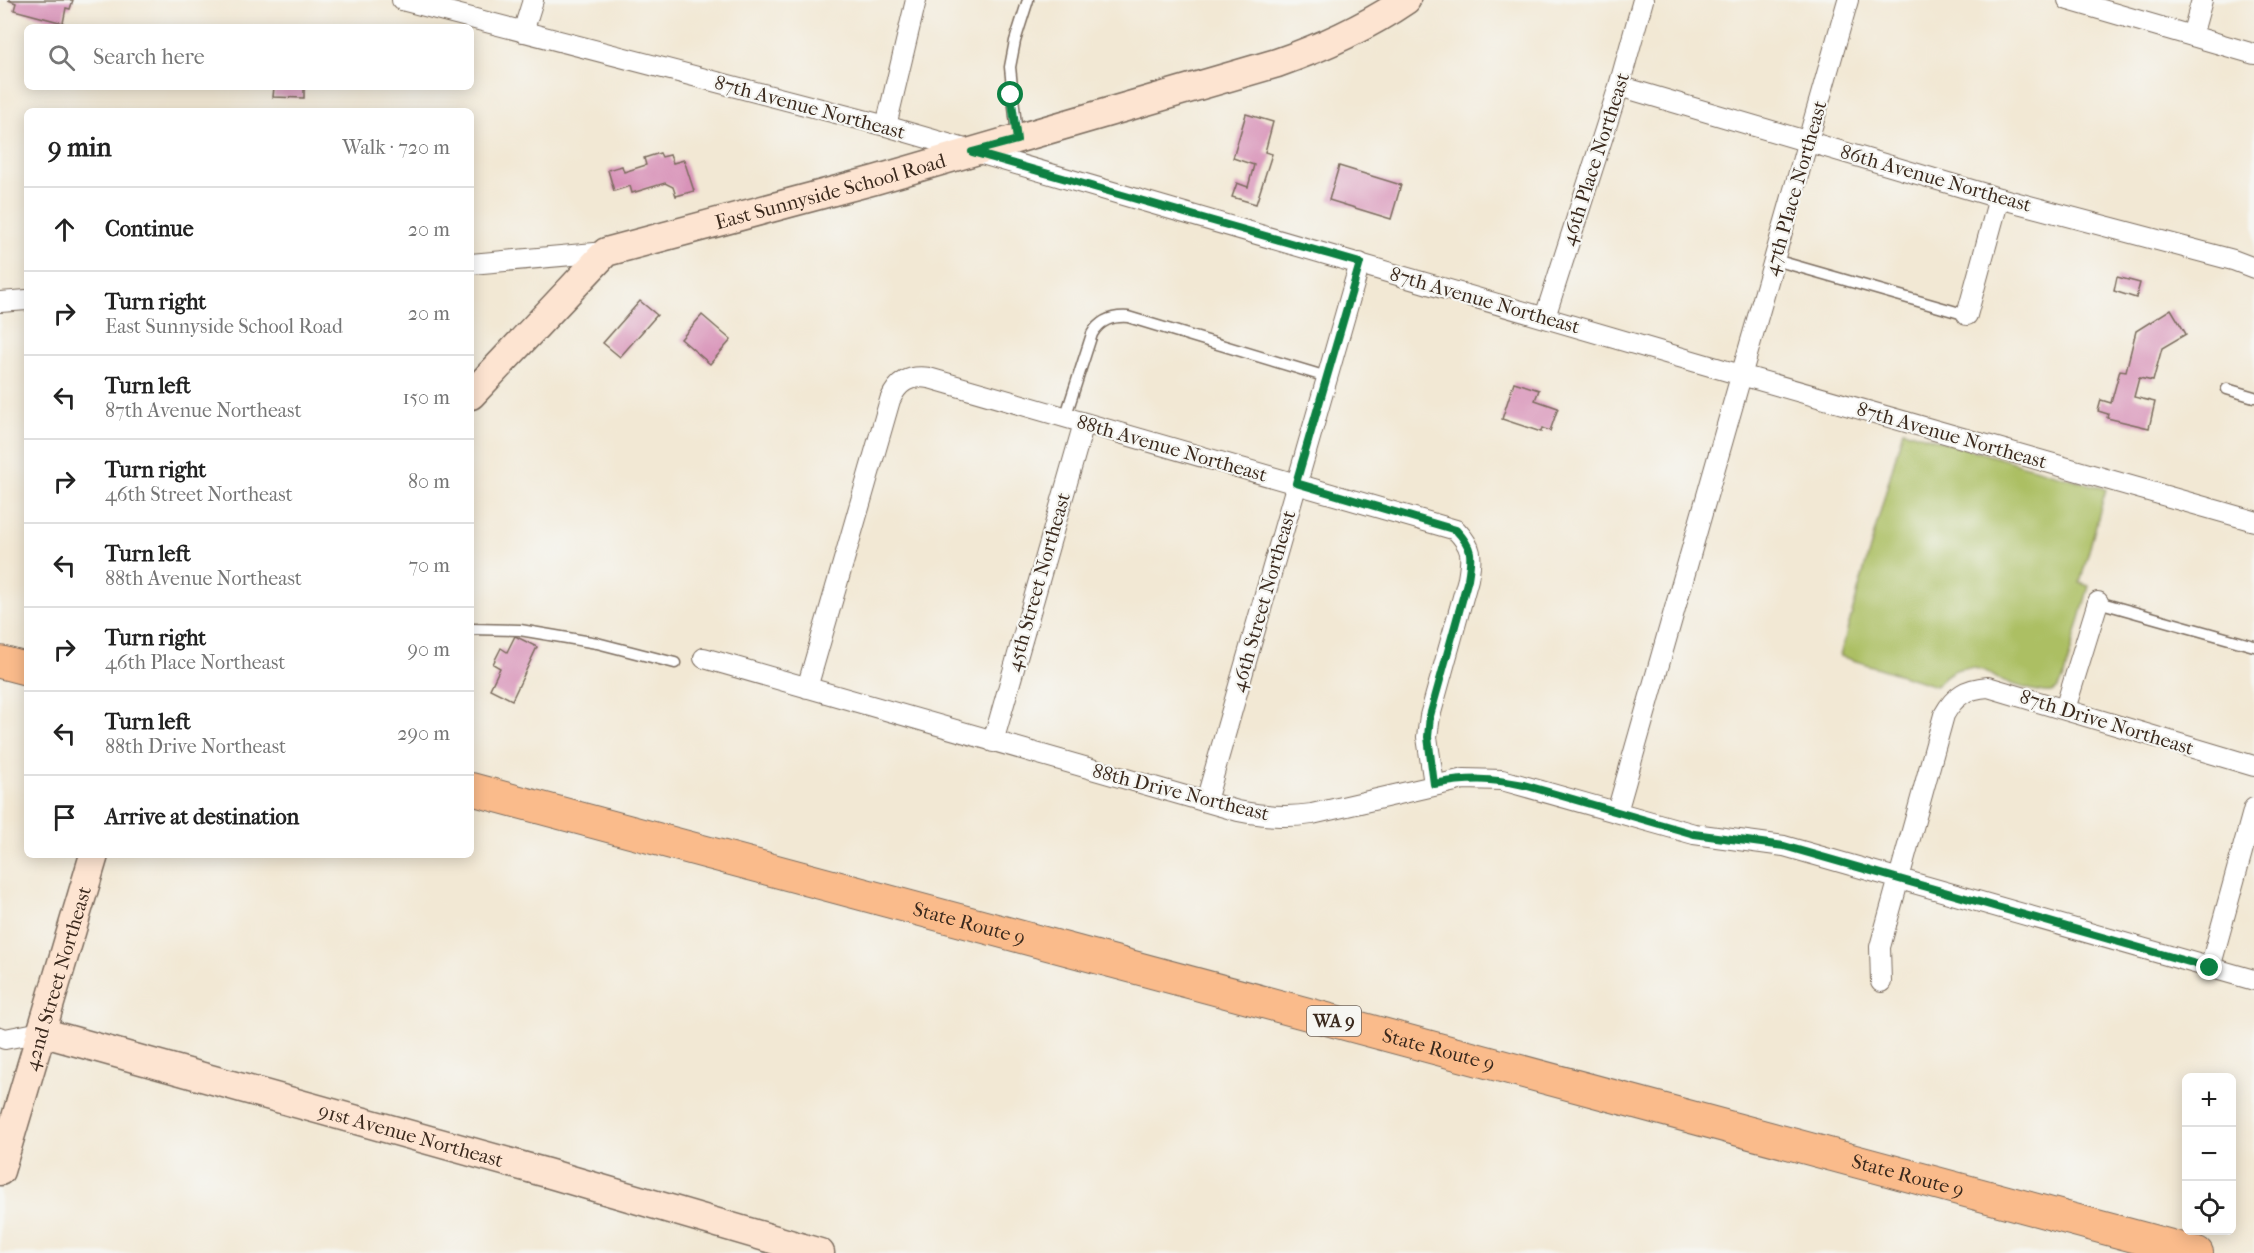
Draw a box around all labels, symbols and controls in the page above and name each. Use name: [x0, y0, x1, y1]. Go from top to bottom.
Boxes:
search box: [24, 24, 474, 90]
icon: search: [45, 41, 78, 74]
text: Search here: [93, 44, 205, 70]
street label: 46th Place Northeast: [1557, 70, 1634, 249]
street label: 87th Avenue Northeast: [712, 71, 908, 144]
route start: [997, 81, 1023, 107]
street label: 47th PIace Northeast: [1759, 98, 1831, 278]
text: 9 min: [48, 132, 112, 163]
text: Walk · 720 m: [342, 136, 450, 159]
street label: 86th Avenue Northeast: [1838, 140, 2034, 217]
street label: East Sunnyside School Road: [713, 149, 949, 234]
icon: ahead: [48, 213, 81, 246]
text: Continue: [105, 216, 194, 242]
text: 20 m: [408, 218, 450, 241]
street label: 87th Avenue Northeast: [1387, 262, 1583, 339]
text: Turn right: [105, 289, 206, 315]
icon: right: [48, 297, 81, 330]
text: 20 m: [408, 302, 450, 325]
text: East Sunnyside School Road: [105, 315, 343, 338]
text: Turn left: [105, 373, 191, 399]
icon: left: [48, 381, 81, 414]
text: 150 m: [402, 386, 450, 409]
street label: 87th Avenue Northeast: [1854, 397, 2050, 474]
text: 87th Avenue Northeast: [105, 399, 302, 422]
street label: 88th Avenue Northeast: [1074, 410, 1270, 487]
text: Turn right: [105, 457, 206, 483]
icon: right: [48, 465, 81, 498]
text: 80 m: [408, 470, 450, 493]
text: 46th Street Northeast: [105, 483, 293, 506]
street label: 45th Street Northeast: [1002, 490, 1075, 674]
street label: 46th Street Northeast: [1227, 508, 1300, 695]
text: Turn left: [105, 541, 191, 567]
icon: left: [48, 549, 81, 582]
text: 70 m: [408, 554, 450, 577]
text: 88th Avenue Northeast: [105, 567, 302, 590]
text: Turn right: [105, 625, 206, 651]
icon: right: [48, 633, 81, 666]
text: 90 m: [408, 638, 450, 661]
text: 46th Place Northeast: [105, 651, 286, 674]
street label: 87th Drive Northeast: [2017, 685, 2197, 760]
text: Turn left: [105, 709, 191, 735]
icon: left: [48, 717, 81, 750]
text: 290 m: [397, 722, 450, 745]
text: 88th Drive Northeast: [105, 735, 286, 758]
street label: 88th Drive Northeast: [1090, 759, 1272, 826]
icon: arrive: [48, 801, 81, 834]
text: Arrive at destination: [105, 804, 299, 830]
street label: 42nd Street Northeast: [19, 883, 96, 1073]
street label: State Route 9: [910, 897, 1028, 950]
route end: [2196, 954, 2222, 980]
road number: WA 9: [1307, 1006, 1361, 1036]
street label: State Route 9: [1380, 1024, 1497, 1076]
map controls: [2182, 1073, 2236, 1235]
button: +: [2182, 1073, 2236, 1127]
street label: 91st Avenue Northeast: [316, 1099, 506, 1172]
button: −: [2182, 1127, 2236, 1181]
street label: State Route 9: [1849, 1150, 1967, 1202]
button: locate: [2182, 1181, 2236, 1235]

